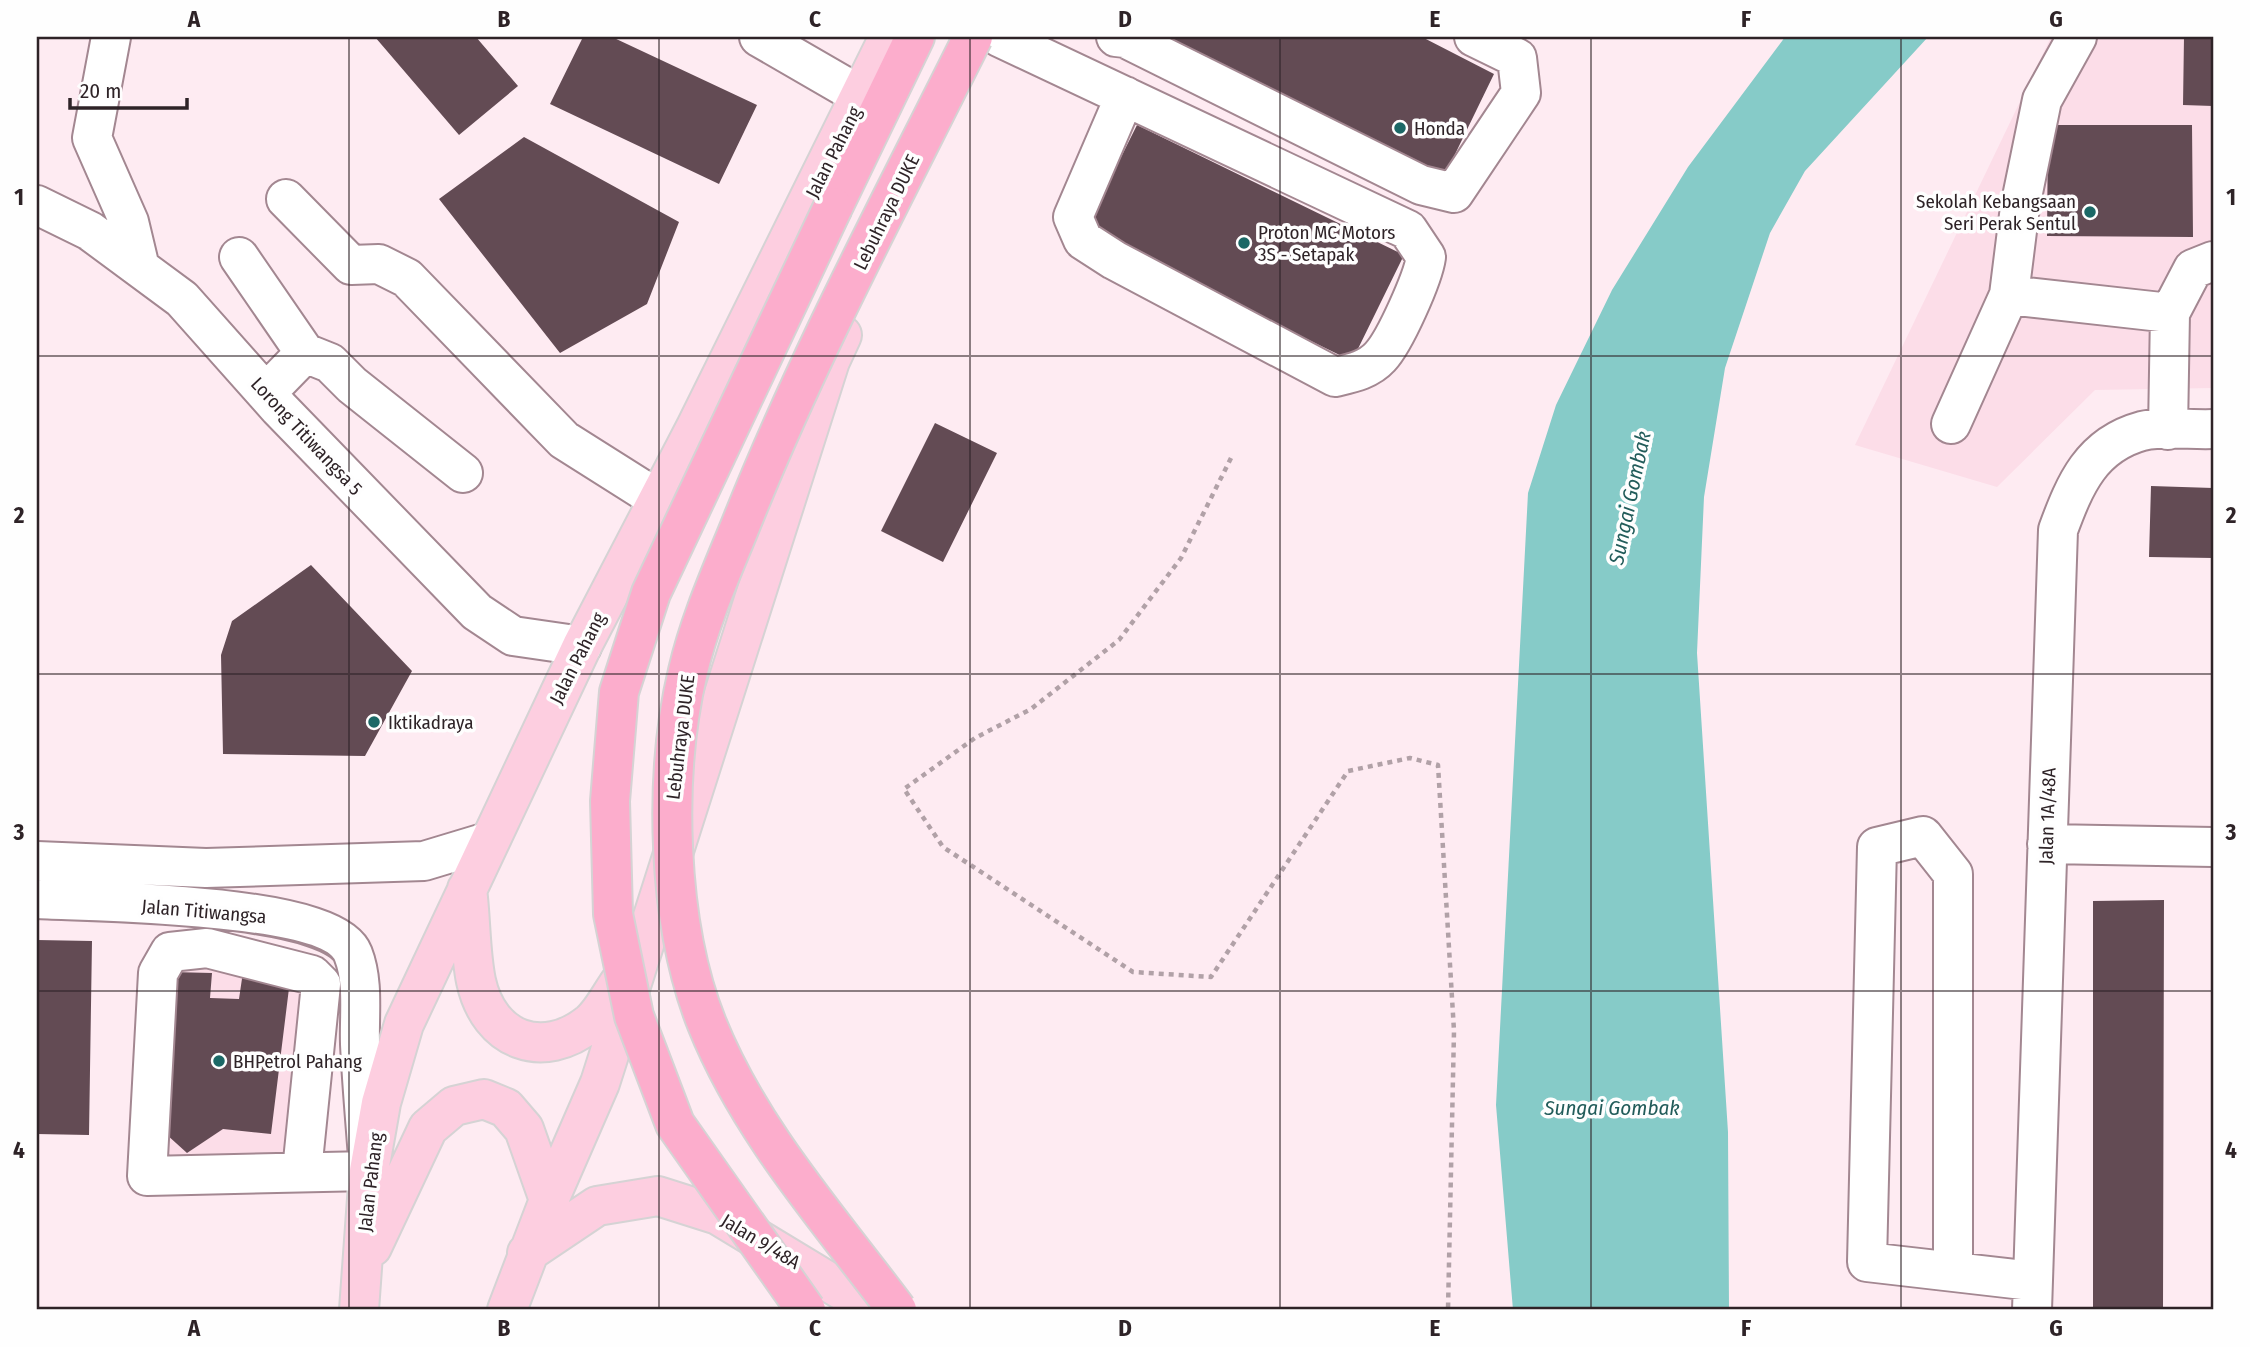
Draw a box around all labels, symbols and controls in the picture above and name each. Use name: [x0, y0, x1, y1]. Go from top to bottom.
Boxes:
text: A: [187, 5, 201, 33]
text: B: [498, 5, 511, 33]
text: C: [809, 5, 821, 33]
text: D: [1118, 5, 1132, 33]
text: E: [1430, 5, 1441, 33]
text: F: [1741, 5, 1751, 33]
text: G: [2049, 5, 2063, 33]
scale bar: [70, 66, 187, 110]
text: 20 m: [80, 78, 121, 104]
street label: Jalan Pahang: [801, 103, 866, 202]
place label: Honda: [1414, 117, 1465, 140]
marker: Honda: [1392, 120, 1408, 136]
street label: Lebuhraya DUKE: [849, 151, 924, 274]
text: 1: [14, 183, 24, 211]
text: 1: [2226, 183, 2236, 211]
place label: Sekolah Kebangsaan Seri Perak Sentul: [1916, 190, 2076, 235]
marker: Sekolah Kebangsaan Seri Perak Sentul: [2082, 204, 2098, 220]
place label: Proton MC Motors 3S - Setapak: [1258, 221, 1395, 266]
marker: Proton MC Motors 3S - Setapak: [1236, 235, 1252, 251]
street label: Lorong Titiwangsa 5: [246, 373, 367, 500]
water label: Sungai Gombak: [1603, 429, 1657, 568]
text: 2: [13, 501, 25, 529]
text: 2: [2225, 501, 2237, 529]
street label: Jalan Pahang: [545, 609, 610, 708]
street label: Lebuhraya DUKE: [661, 673, 700, 801]
place label: Iktikadraya: [388, 711, 473, 734]
marker: Iktikadraya: [366, 714, 382, 730]
street label: Jalan 1A/48A: [2034, 767, 2061, 865]
text: 3: [13, 818, 25, 846]
text: 3: [2225, 818, 2237, 846]
street label: Jalan Titiwangsa: [141, 895, 267, 928]
place label: BHPetrol Pahang: [233, 1050, 362, 1073]
marker: BHPetrol Pahang: [211, 1053, 227, 1069]
water label: Sungai Gombak: [1543, 1095, 1680, 1121]
street label: Jalan Pahang: [353, 1131, 388, 1233]
text: 4: [13, 1136, 25, 1164]
text: 4: [2225, 1136, 2237, 1164]
street label: Jalan 9/48A: [717, 1209, 804, 1274]
text: A: [187, 1314, 201, 1342]
text: B: [498, 1314, 511, 1342]
text: C: [809, 1314, 821, 1342]
text: D: [1118, 1314, 1132, 1342]
text: E: [1430, 1314, 1441, 1342]
text: F: [1741, 1314, 1751, 1342]
text: G: [2049, 1314, 2063, 1342]

